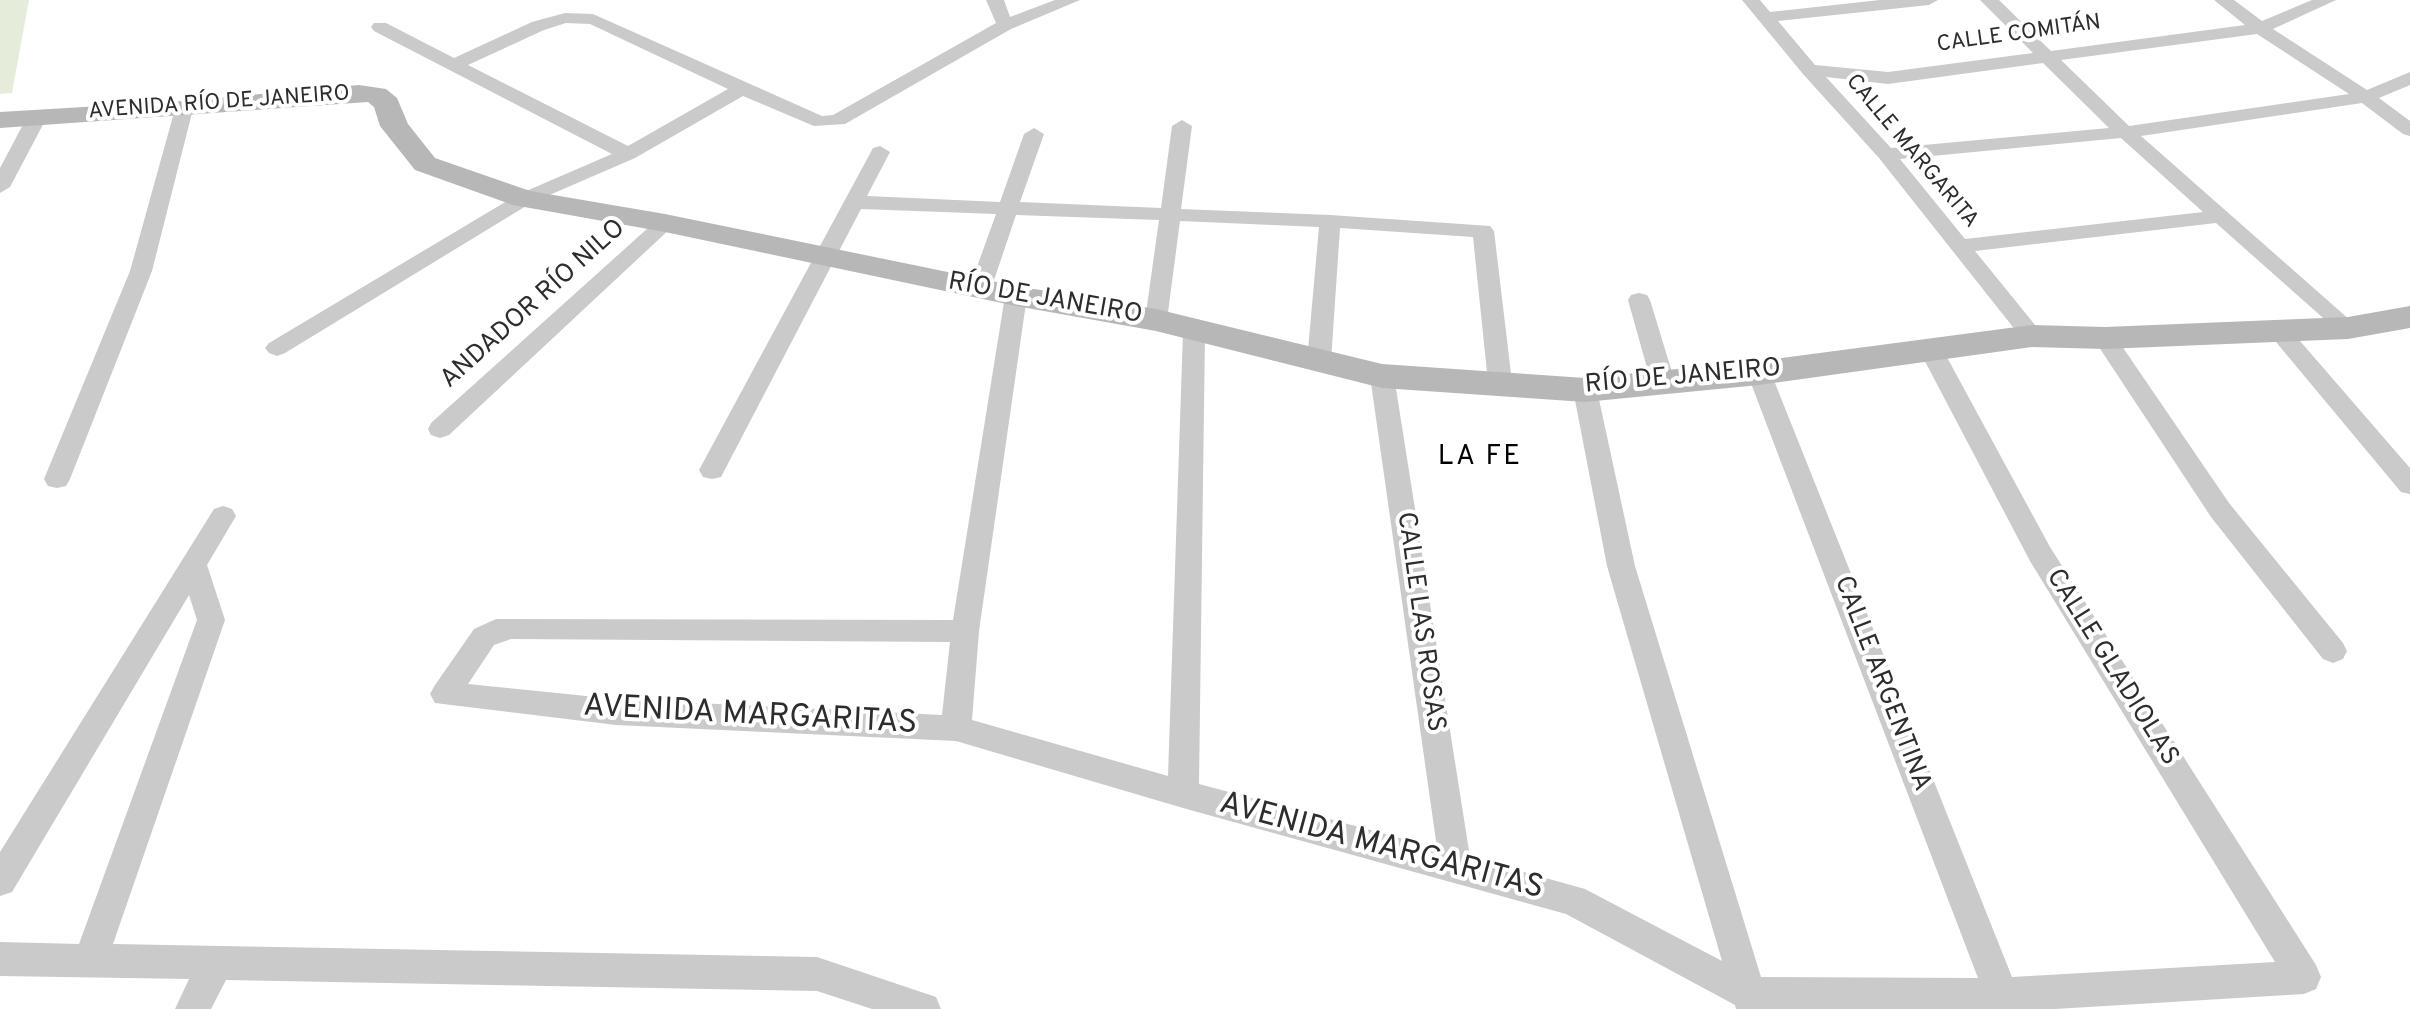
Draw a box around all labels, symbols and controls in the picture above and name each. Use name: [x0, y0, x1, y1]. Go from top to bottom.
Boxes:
street label: CALLE COMITÁN: [1935, 10, 2103, 60]
street label: CALLE MARGARITA: [1839, 70, 1983, 234]
street label: AVENIDA RÍO DE JANEIRO: [87, 82, 351, 126]
street label: ANDADOR RÍO NILO: [435, 214, 633, 396]
street label: RÍO DE JANEIRO: [946, 268, 1144, 332]
street label: RÍO DE JANEIRO: [1584, 354, 1782, 402]
district label: LA FE: [1438, 441, 1522, 475]
street label: CALLE LAS ROSAS: [1388, 510, 1450, 734]
street label: CALLE GLADIOLAS: [2038, 564, 2184, 772]
street label: CALLE ARGENTINA: [1826, 572, 1936, 796]
street label: AVENIDA MARGARITAS: [582, 689, 918, 745]
street label: AVENIDA MARGARITAS: [1215, 786, 1547, 910]

